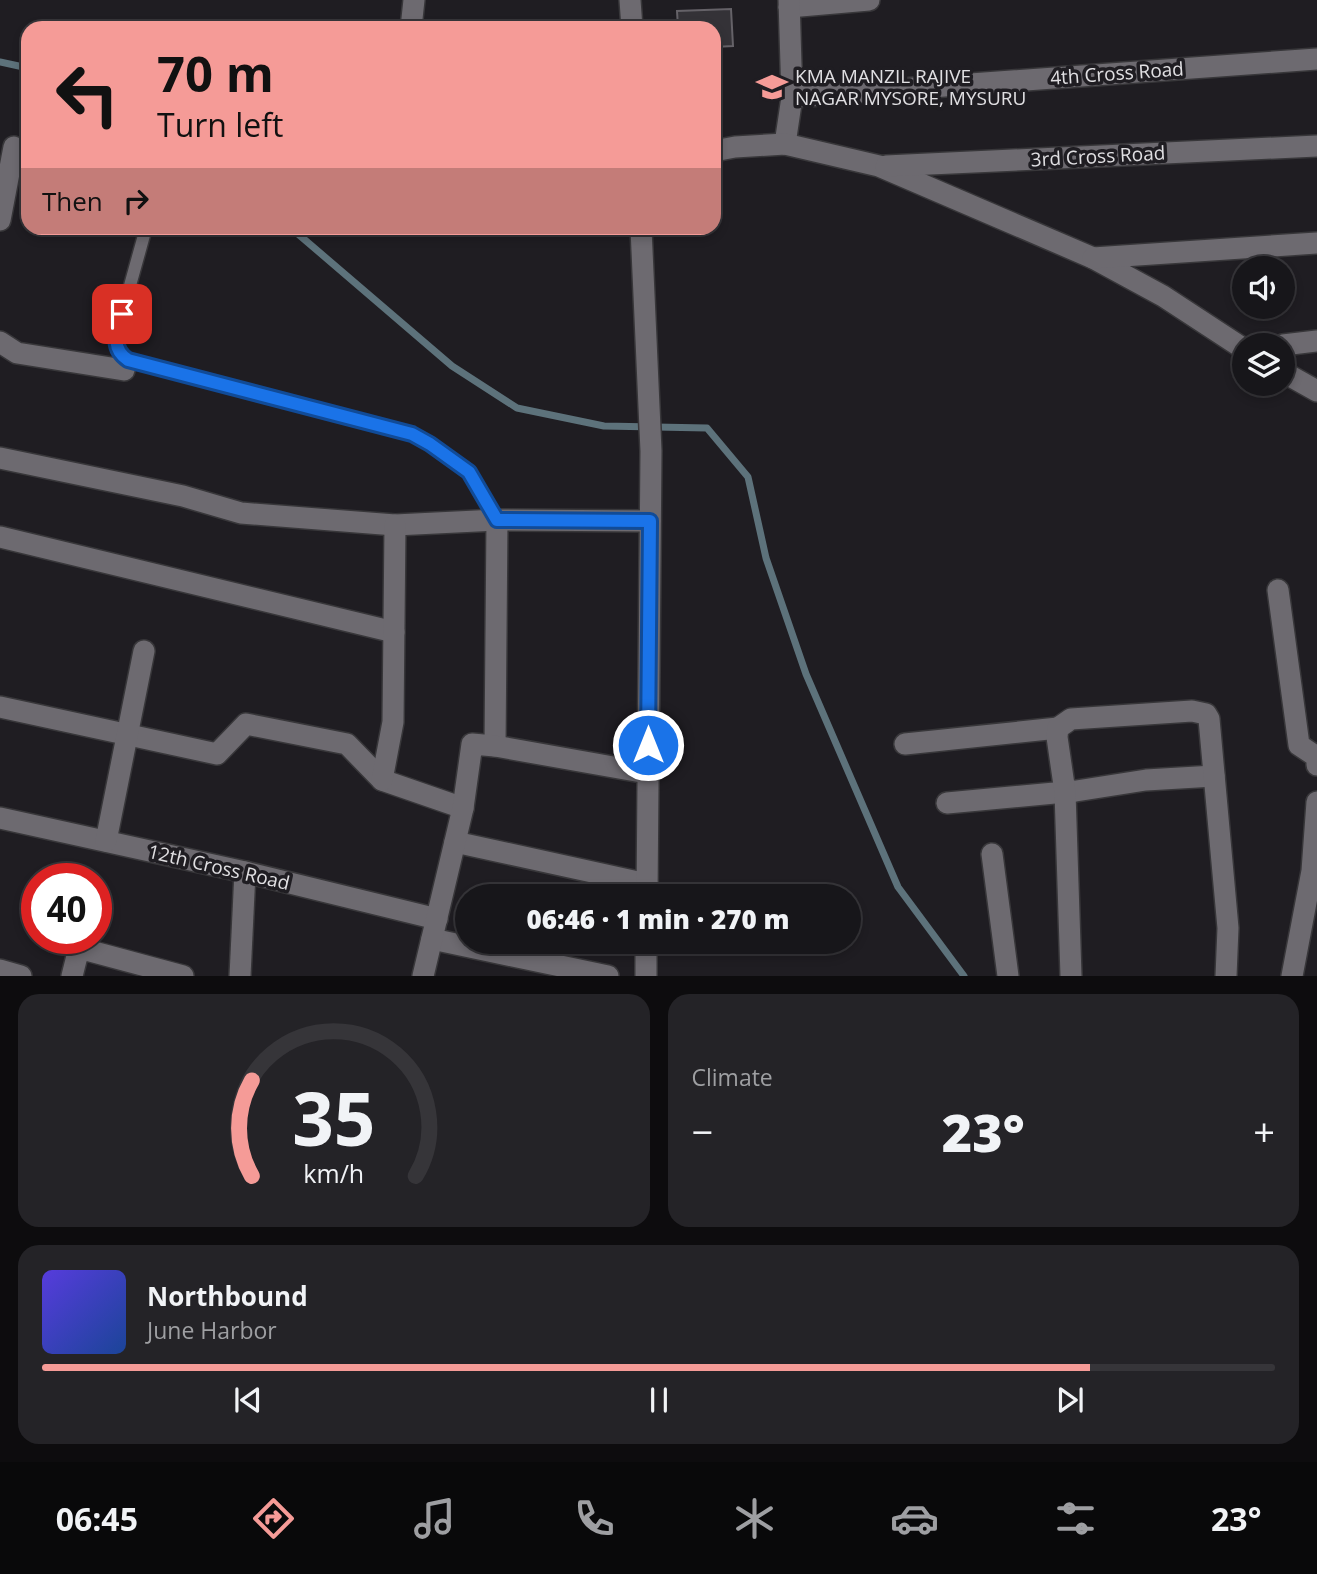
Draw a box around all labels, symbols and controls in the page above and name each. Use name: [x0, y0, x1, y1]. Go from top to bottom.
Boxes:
text: 70 m: [157, 40, 274, 106]
icon: left: [42, 49, 133, 140]
street label: 4th Cross Road: [1049, 55, 1185, 91]
place label: KMA MANZIL RAJIVE NAGAR MYSORE, MYSURU: [795, 63, 1026, 111]
school or university icon: KMA MANZIL RAJIVE NAGAR MYSORE, MYSURU: [755, 70, 789, 104]
text: Turn left: [157, 103, 283, 146]
street label: 3rd Cross Road: [1030, 139, 1166, 173]
icon: right: [117, 182, 155, 220]
text: Then: [42, 183, 103, 219]
map controls: [1232, 256, 1295, 396]
button: sound: [1232, 256, 1295, 319]
pin: [92, 284, 152, 344]
icon: arrive: [103, 295, 141, 333]
button: layers: [1232, 333, 1295, 396]
position arrow: [611, 708, 685, 782]
street label: 12th Cross Road: [146, 838, 292, 896]
speed limit sign: 40: [21, 863, 112, 954]
text: 06:46 · 1 min · 270 m: [527, 901, 789, 937]
text: Climate: [692, 1061, 773, 1093]
text: 35: [292, 1069, 375, 1168]
text: 23°: [942, 1096, 1025, 1167]
text: −: [692, 1105, 713, 1157]
text: +: [1253, 1105, 1275, 1157]
text: km/h: [303, 1156, 364, 1190]
text: Northbound: [147, 1278, 308, 1314]
text: June Harbor: [147, 1314, 277, 1346]
icon: previous: [229, 1381, 267, 1419]
icon: pause: [640, 1381, 678, 1419]
icon: next: [1051, 1381, 1089, 1419]
icon: directions: [249, 1494, 298, 1543]
icon: music: [410, 1494, 459, 1543]
icon: phone: [570, 1494, 619, 1543]
icon: climate: [730, 1494, 779, 1543]
icon: car: [890, 1494, 939, 1543]
icon: filters: [1051, 1494, 1100, 1543]
text: 06:45: [56, 1497, 138, 1540]
text: 23°: [1211, 1497, 1261, 1540]

